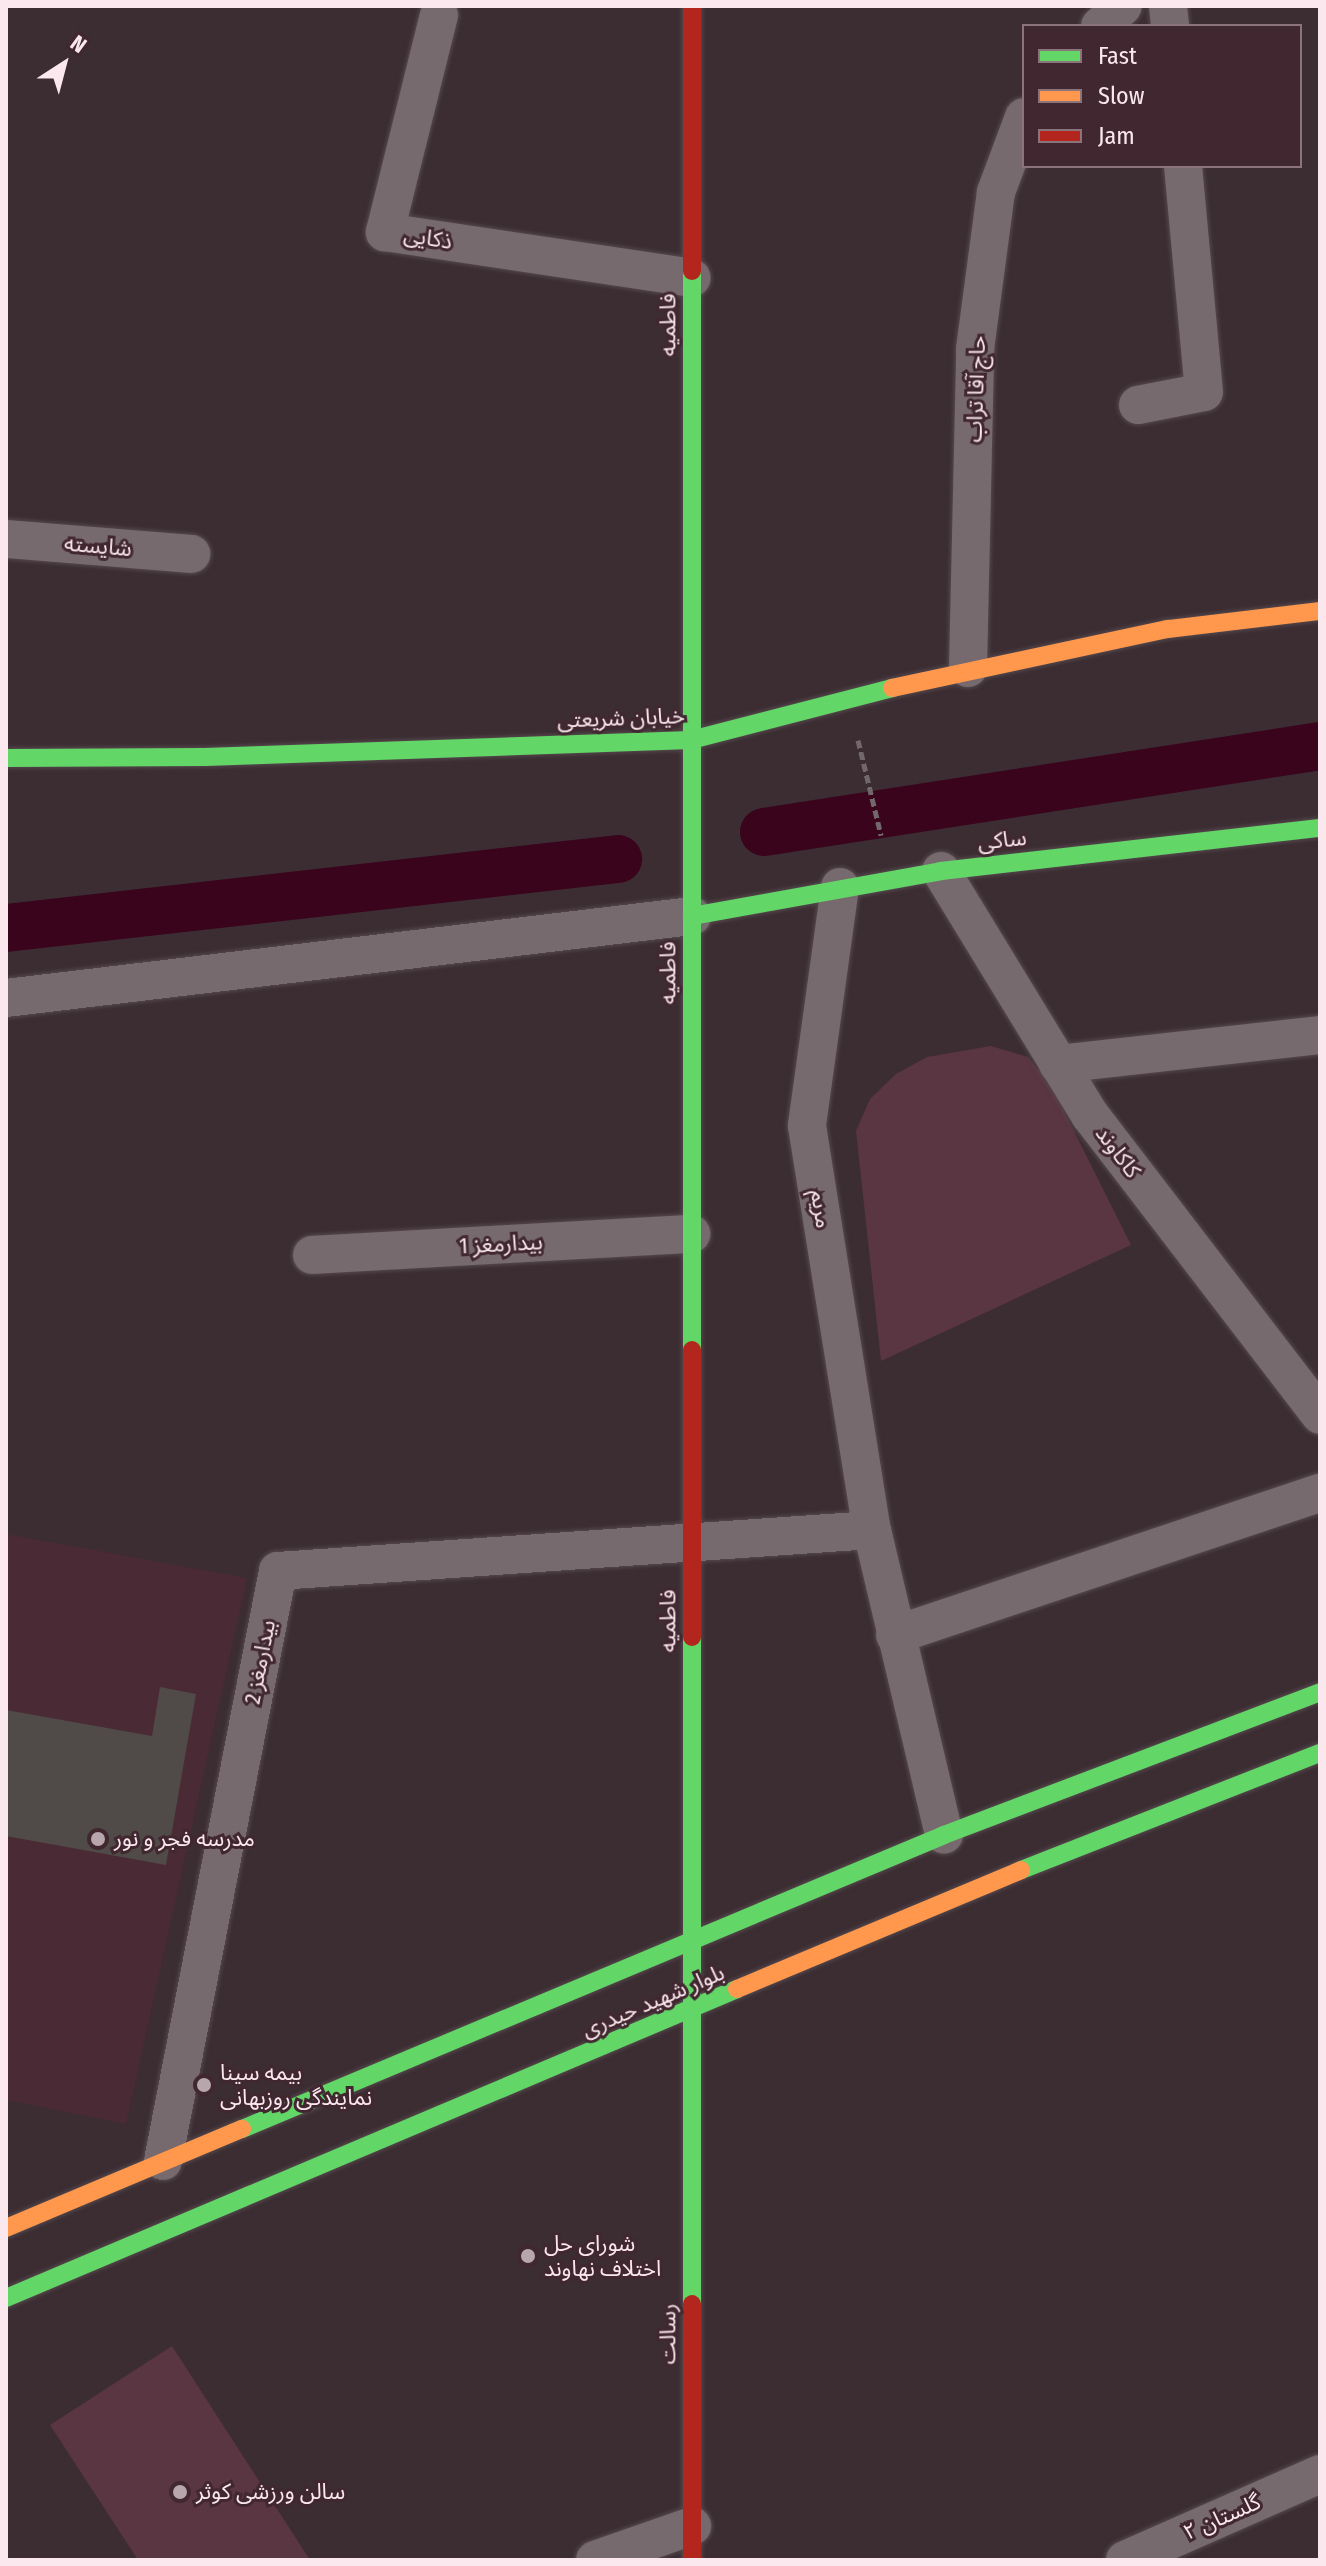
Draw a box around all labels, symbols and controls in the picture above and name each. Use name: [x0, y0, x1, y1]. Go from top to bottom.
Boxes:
north arrow: [24, 24, 104, 104]
legend: [1022, 24, 1302, 168]
text: N: [65, 29, 92, 59]
text: Fast: [1098, 42, 1137, 70]
text: Slow: [1098, 82, 1144, 110]
text: Jam: [1098, 122, 1135, 150]
street label: ذکایی: [402, 221, 454, 255]
street label: فاطمیه: [655, 294, 681, 356]
street label: حاج آقا تراب: [961, 335, 991, 443]
street label: شایسته: [63, 530, 133, 562]
street label: خیابان شریعتی: [557, 703, 685, 733]
street label: ساکی: [976, 824, 1028, 856]
street label: فاطمیه: [655, 942, 681, 1004]
street label: کاکاوند: [1090, 1121, 1146, 1183]
street label: مریم: [805, 1188, 837, 1230]
street label: بیدارمغز 1: [459, 1229, 543, 1259]
street label: فاطمیه: [655, 1590, 681, 1652]
street label: بیدارمغز 2: [239, 1618, 281, 1706]
place label: مدرسه فجر و نور: [114, 1826, 255, 1852]
marker: مدرسه فجر و نور: [89, 1830, 107, 1848]
street label: بلوار شهید حیدری: [578, 1959, 728, 2043]
place label: بیمه سینا نمایندگی روزبهانی: [220, 2059, 372, 2110]
marker: بیمه سینا نمایندگی روزبهانی: [195, 2076, 213, 2094]
place label: شورای حل اختلاف نهاوند: [544, 2230, 661, 2282]
marker: شورای حل اختلاف نهاوند: [519, 2247, 537, 2265]
street label: رسالت: [655, 2304, 681, 2364]
place label: سالن ورزشی کوثر: [196, 2479, 345, 2505]
marker: سالن ورزشی کوثر: [171, 2483, 189, 2501]
street label: گلستان ۲: [1179, 2488, 1265, 2546]

